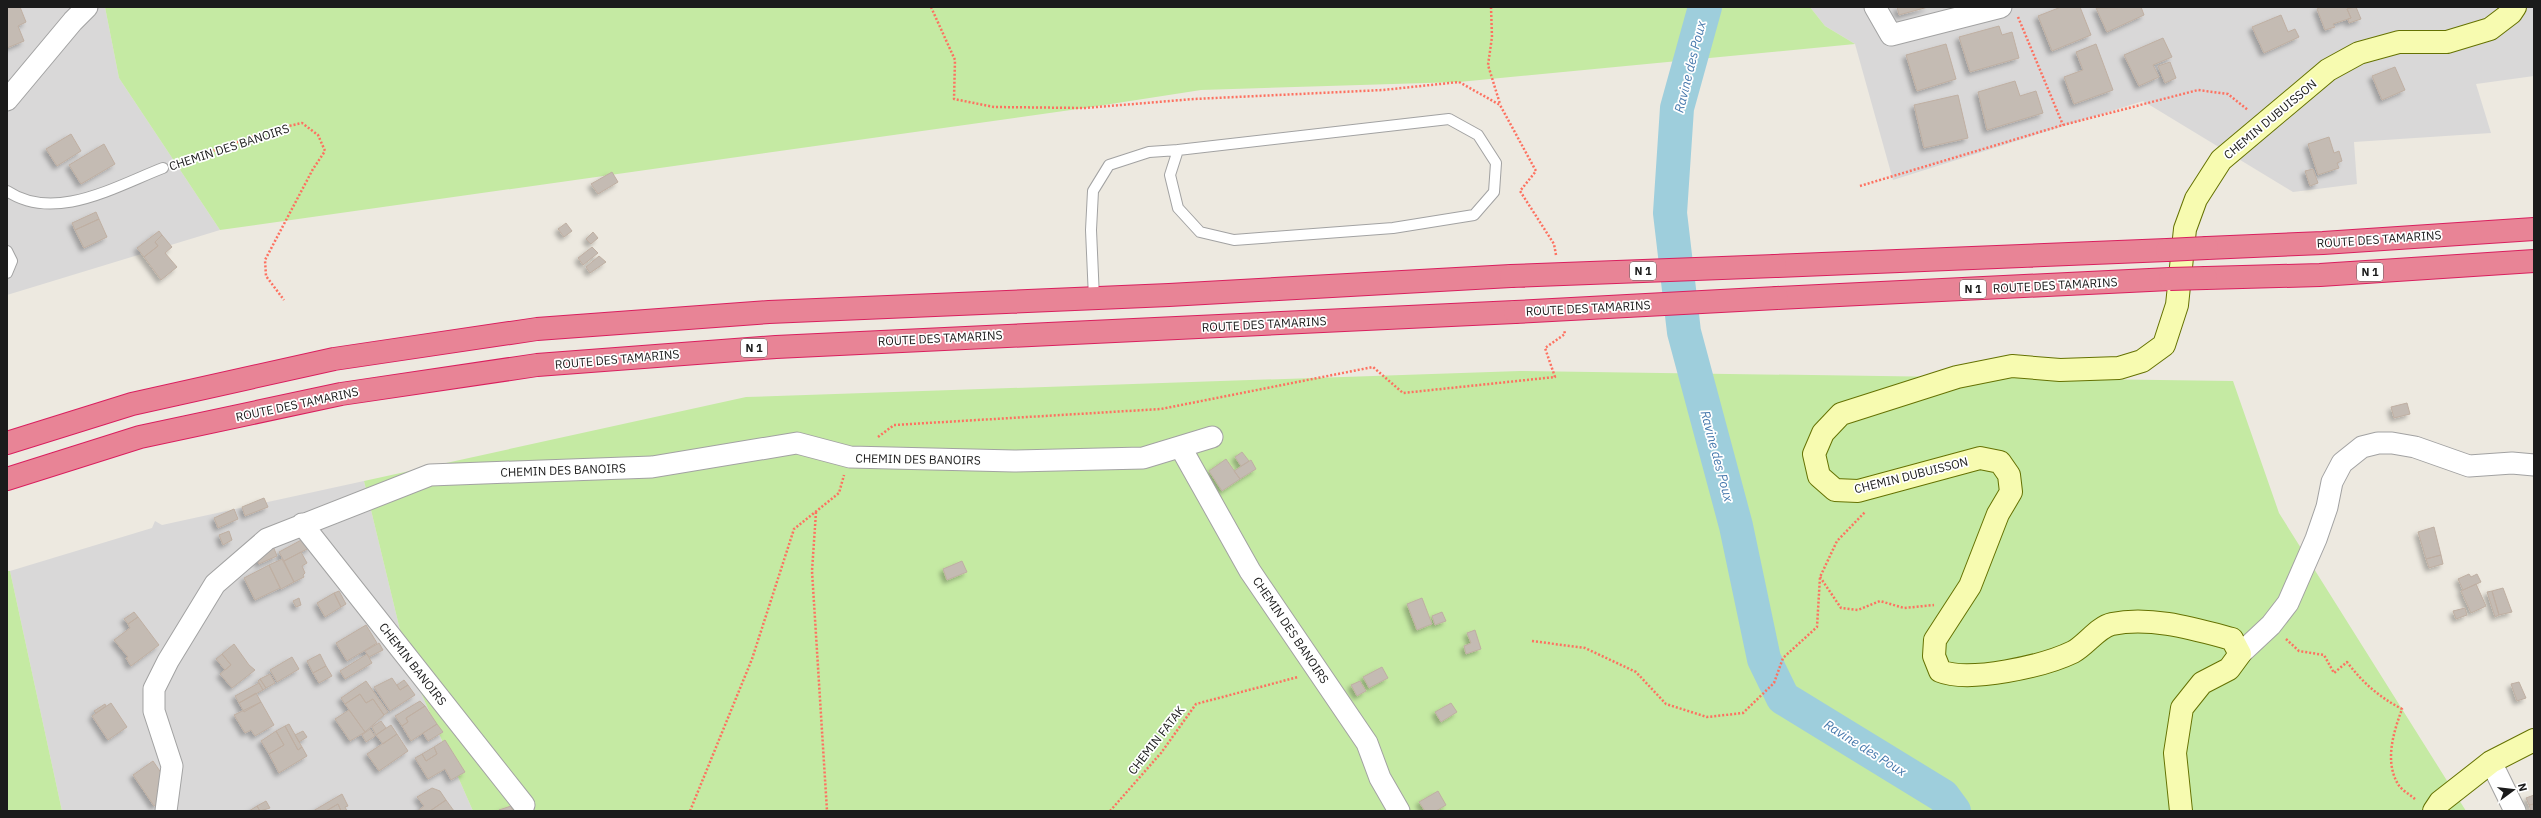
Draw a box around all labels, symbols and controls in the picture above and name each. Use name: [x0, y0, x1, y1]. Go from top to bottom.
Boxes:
water label: Ravine des Poux: [1670, 19, 1710, 115]
street label: CHEMIN DUBUISSON: [2221, 76, 2319, 162]
street label: CHEMIN DES BANOIRS: [167, 120, 291, 174]
street label: ROUTE DES TAMARINS: [2316, 227, 2442, 251]
road number: N 1: [1630, 262, 1656, 280]
road number: N 1: [2357, 263, 2383, 281]
street label: ROUTE DES TAMARINS: [1992, 274, 2118, 296]
road number: N 1: [1960, 280, 1986, 298]
street label: ROUTE DES TAMARINS: [1525, 297, 1651, 319]
street label: ROUTE DES TAMARINS: [1201, 313, 1327, 335]
street label: ROUTE DES TAMARINS: [877, 327, 1003, 349]
road number: N 1: [741, 339, 767, 357]
street label: ROUTE DES TAMARINS: [554, 346, 680, 372]
street label: ROUTE DES TAMARINS: [234, 384, 360, 424]
water label: Ravine des Poux: [1697, 409, 1737, 504]
street label: CHEMIN DES BANOIRS: [855, 450, 981, 468]
street label: CHEMIN DUBUISSON: [1853, 454, 1969, 496]
street label: CHEMIN DES BANOIRS: [500, 460, 626, 480]
street label: CHEMIN DES BANOIRS: [1250, 574, 1332, 686]
street label: CHEMIN BANOIRS: [376, 620, 450, 708]
street label: CHEMIN FATAK: [1124, 702, 1188, 777]
water label: Ravine des Poux: [1821, 716, 1910, 780]
north arrow: [2493, 770, 2533, 810]
text: N: [2515, 782, 2530, 793]

